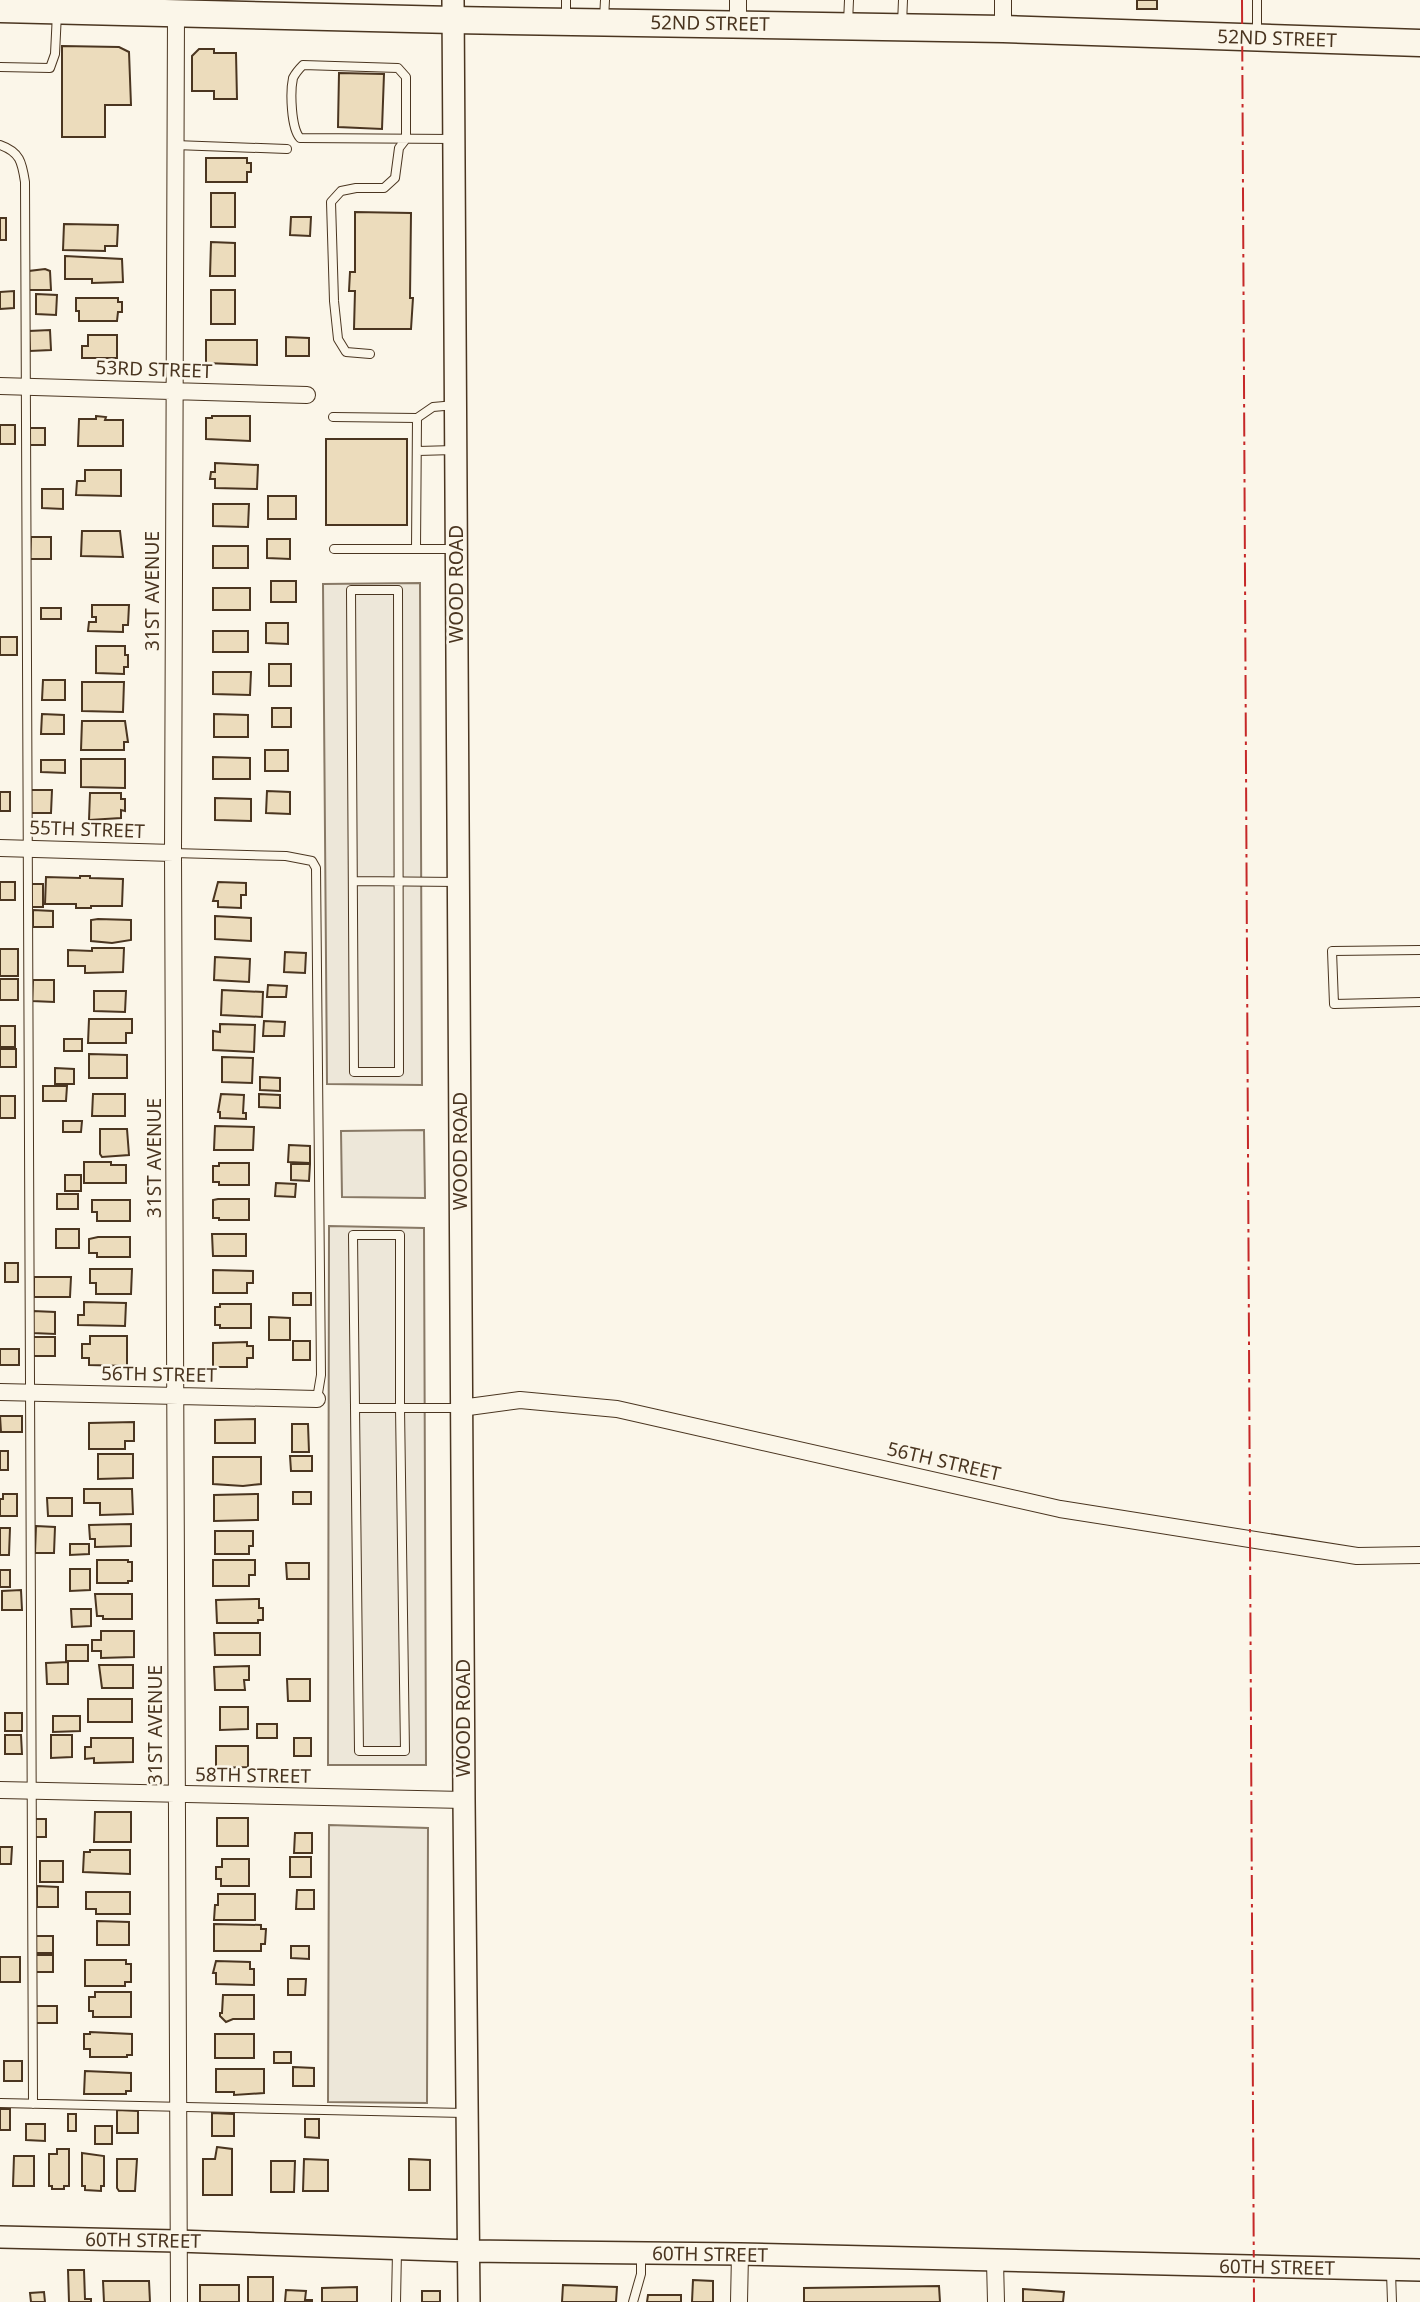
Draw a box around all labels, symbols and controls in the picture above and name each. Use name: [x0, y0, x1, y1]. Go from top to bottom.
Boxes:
street label: 52ND STREET: [650, 9, 770, 37]
street label: 52ND STREET: [1217, 23, 1338, 53]
street label: 53RD STREET: [95, 354, 213, 384]
street label: WOOD ROAD: [443, 525, 469, 643]
street label: 31ST AVENUE: [139, 531, 165, 651]
street label: 55TH STREET: [29, 814, 146, 844]
street label: WOOD ROAD: [447, 1092, 473, 1210]
street label: 31ST AVENUE: [141, 1098, 167, 1218]
street label: 56TH STREET: [101, 1360, 218, 1388]
street label: 56TH STREET: [885, 1435, 1004, 1487]
street label: WOOD ROAD: [450, 1659, 476, 1777]
street label: 31ST AVENUE: [142, 1665, 168, 1785]
street label: 58TH STREET: [195, 1761, 312, 1789]
street label: 60TH STREET: [85, 2226, 202, 2254]
street label: 60TH STREET: [652, 2240, 769, 2268]
street label: 60TH STREET: [1219, 2253, 1336, 2281]

